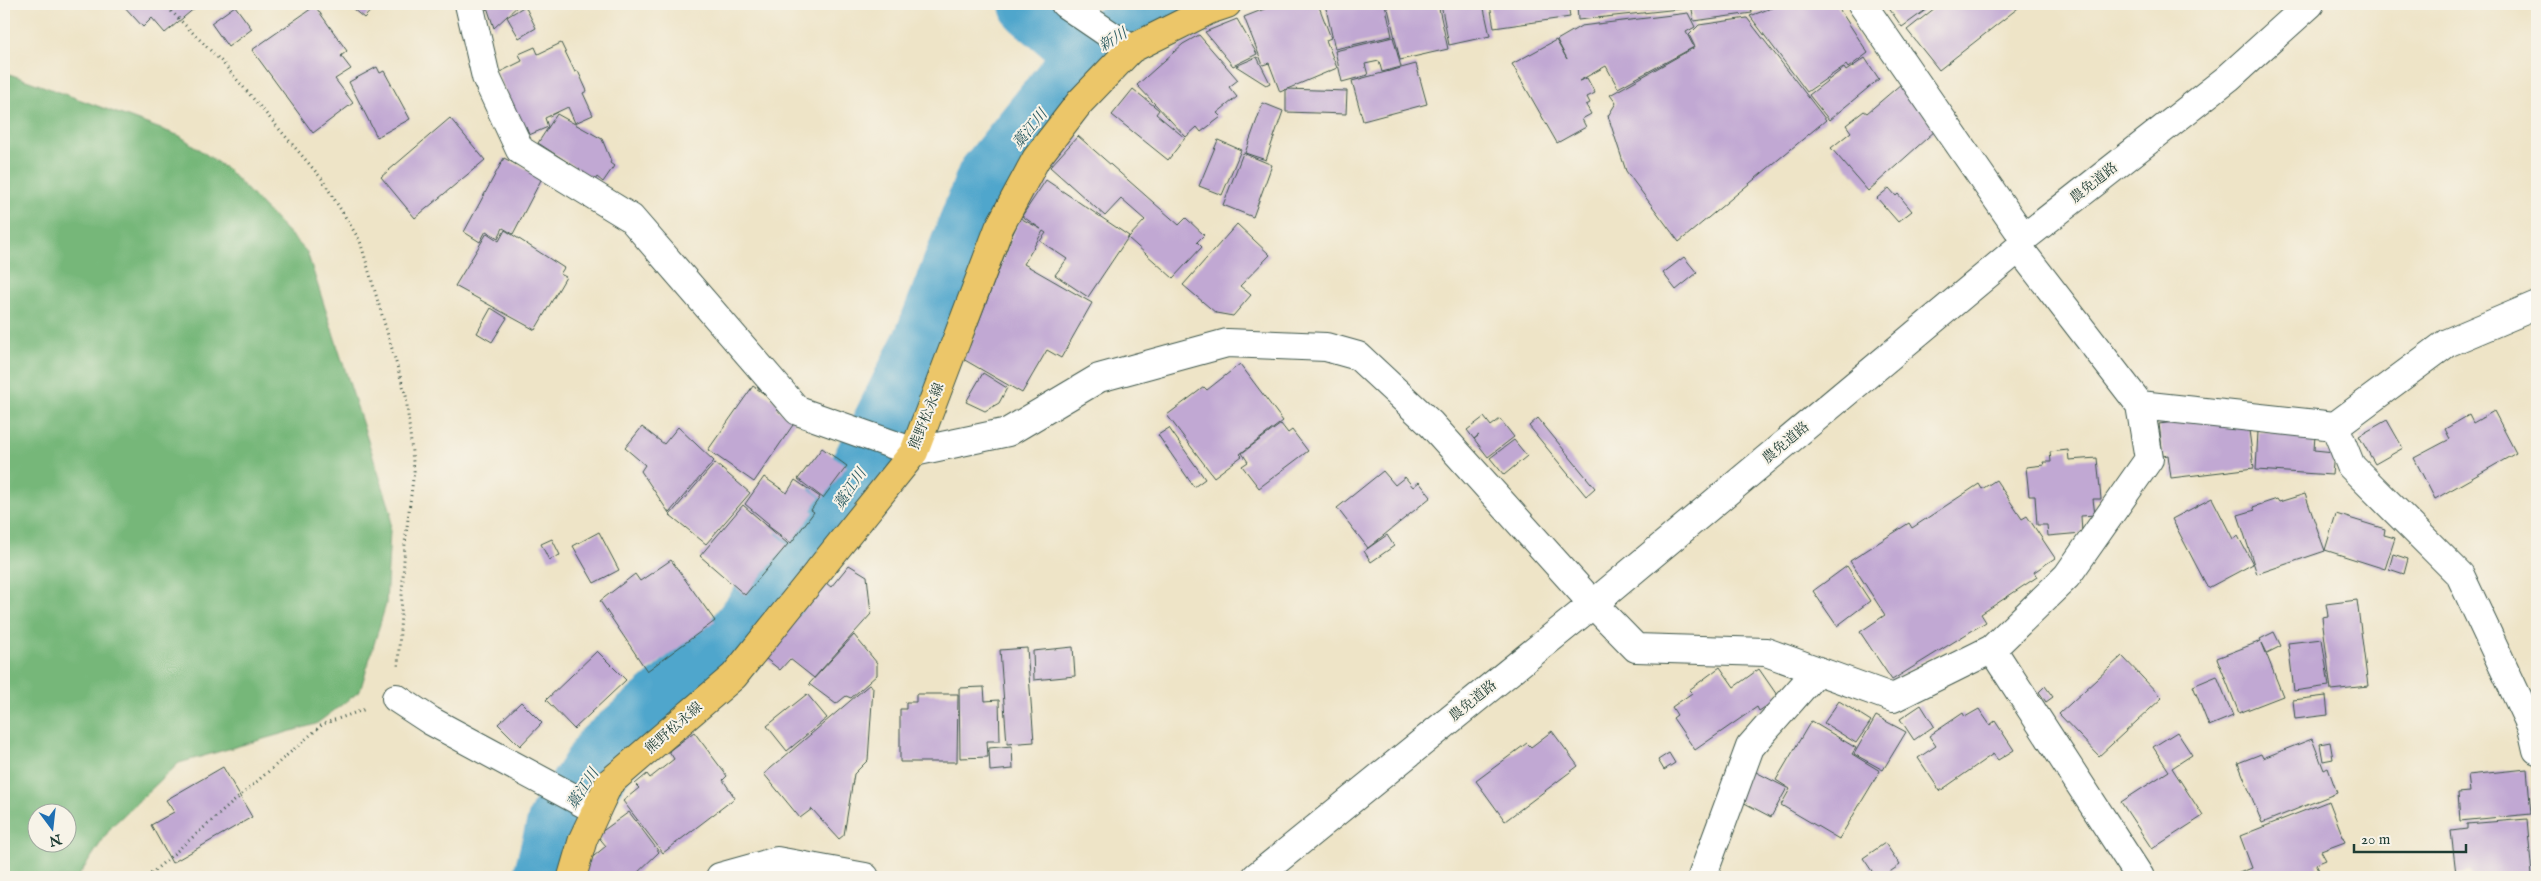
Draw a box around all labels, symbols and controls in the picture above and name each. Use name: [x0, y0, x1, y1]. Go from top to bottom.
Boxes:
water label: 新川: [1095, 23, 1132, 56]
water label: 藁江川: [1008, 104, 1053, 152]
street label: 農免道路: [2066, 159, 2122, 207]
street label: 熊野松永線: [906, 380, 948, 452]
street label: 農免道路: [1759, 418, 1813, 468]
water label: 藁江川: [830, 463, 872, 513]
street label: 農免道路: [1446, 676, 1500, 726]
street label: 熊野松永線: [642, 698, 706, 758]
water label: 藁江川: [563, 763, 604, 813]
north arrow: [28, 804, 78, 854]
scale bar: [2354, 821, 2466, 853]
text: N: [47, 829, 64, 850]
text: 20 m: [2361, 830, 2391, 849]

